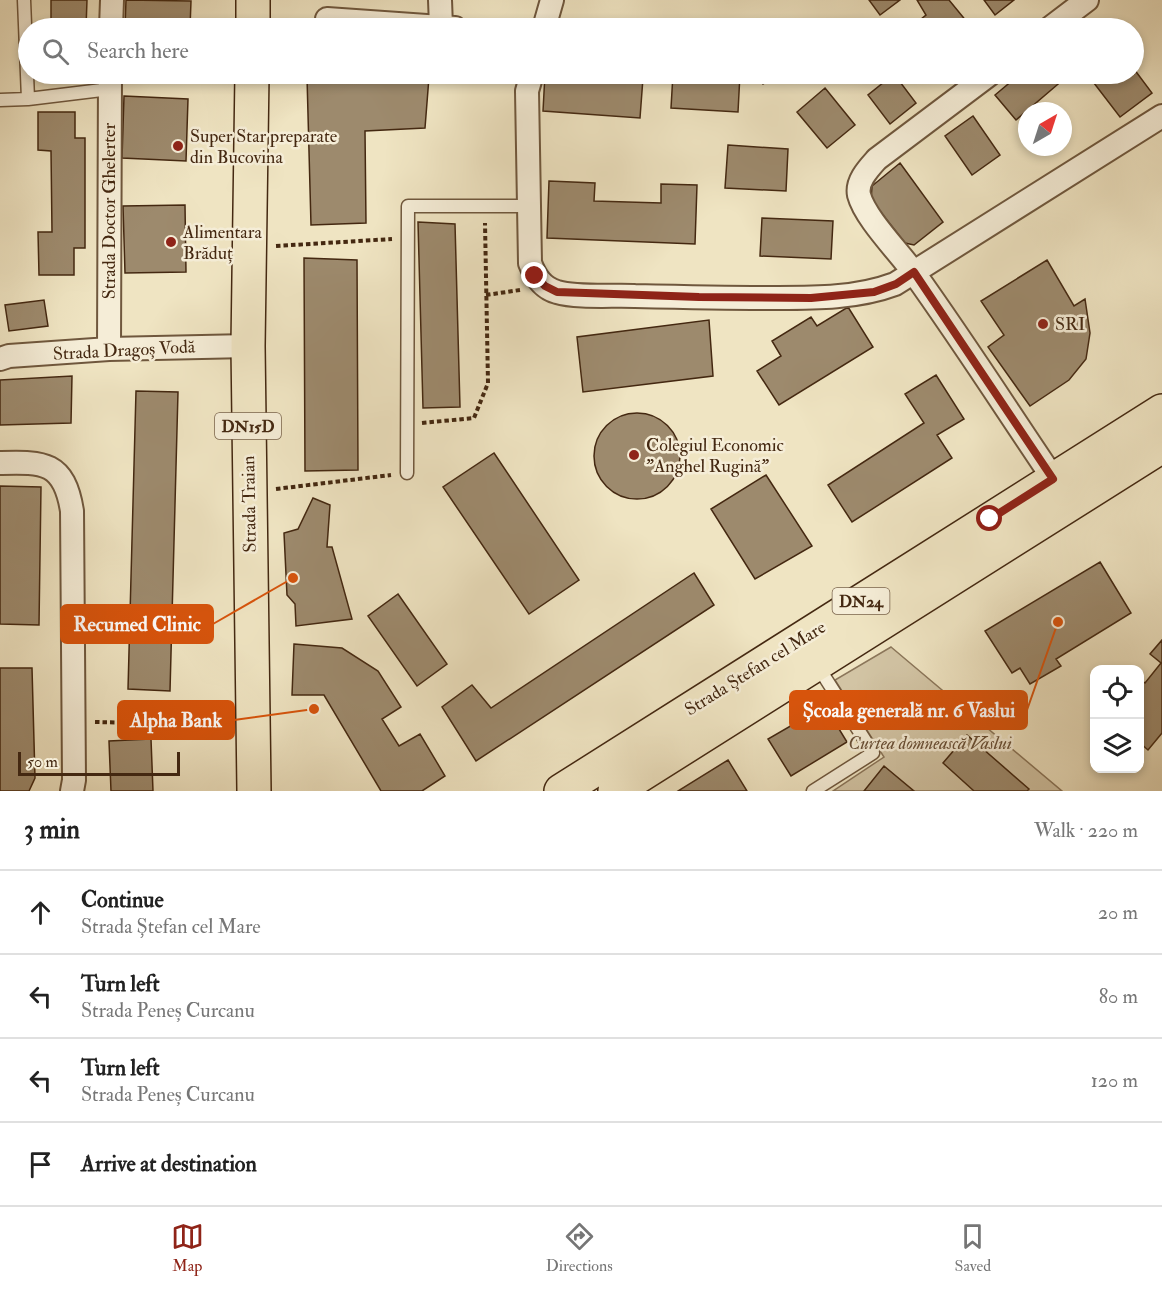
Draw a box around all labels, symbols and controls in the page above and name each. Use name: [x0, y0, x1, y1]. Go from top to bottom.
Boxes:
search box: [18, 18, 1144, 84]
icon: search: [39, 35, 72, 68]
text: Search here: [87, 37, 189, 65]
north arrow: [1018, 102, 1072, 156]
street label: Strada Doctor Ghelerter: [98, 122, 121, 299]
place label: Super Star preparate din Bucovina: [190, 125, 338, 169]
marker: Super Star preparate din Bucovina: [171, 139, 185, 153]
place label: Alimentara Brăduț: [182, 221, 262, 265]
marker: Alimentara Brăduț: [164, 235, 178, 249]
route end: [521, 262, 547, 288]
place label: SRI: [1055, 313, 1085, 336]
marker: SRI: [1036, 317, 1050, 331]
street label: Strada Dragoș Vodă: [52, 335, 196, 366]
road number: DN15D: [215, 413, 281, 439]
place label: Colegiul Economic "Anghel Rugină": [646, 434, 784, 478]
marker: Colegiul Economic "Anghel Rugină": [627, 448, 641, 462]
street label: Strada Traian: [237, 455, 262, 553]
route start: [976, 505, 1002, 531]
road number: DN24: [832, 588, 890, 614]
callout: Recumed Clinic: [61, 605, 213, 643]
text: Recumed Clinic: [73, 612, 202, 637]
street label: Strada Ștefan cel Mare: [681, 616, 830, 721]
map controls: [1090, 665, 1144, 773]
button: locate: [1090, 665, 1144, 719]
callout: Școala generală nr. 6 Vaslui: [790, 691, 1027, 729]
text: Școala generală nr. 6 Vaslui: [803, 698, 1016, 724]
callout: Alpha Bank: [118, 701, 234, 739]
text: Alpha Bank: [129, 708, 222, 734]
button: layers: [1090, 719, 1144, 773]
park label: Curtea domnească Vaslui: [848, 732, 1012, 755]
scale bar: [18, 749, 180, 776]
text: 50 m: [27, 752, 58, 772]
text: 3 min: [24, 814, 80, 846]
text: Walk · 220 m: [1034, 818, 1138, 843]
text: Continue: [81, 886, 164, 914]
icon: ahead: [24, 896, 57, 929]
text: 20 m: [1098, 900, 1138, 925]
text: Strada Ștefan cel Mare: [81, 914, 261, 939]
text: Turn left: [81, 970, 160, 998]
icon: left: [24, 980, 57, 1013]
text: 80 m: [1099, 984, 1138, 1009]
text: Strada Peneș Curcanu: [81, 998, 255, 1023]
text: Turn left: [81, 1054, 160, 1082]
icon: left: [24, 1064, 57, 1097]
text: 120 m: [1091, 1068, 1138, 1093]
text: Strada Peneș Curcanu: [81, 1082, 255, 1107]
icon: arrive: [24, 1148, 57, 1181]
text: Arrive at destination: [81, 1150, 257, 1178]
tab: Map: [171, 1220, 204, 1276]
tab: Directions: [546, 1220, 613, 1276]
tab: Saved: [955, 1220, 991, 1276]

